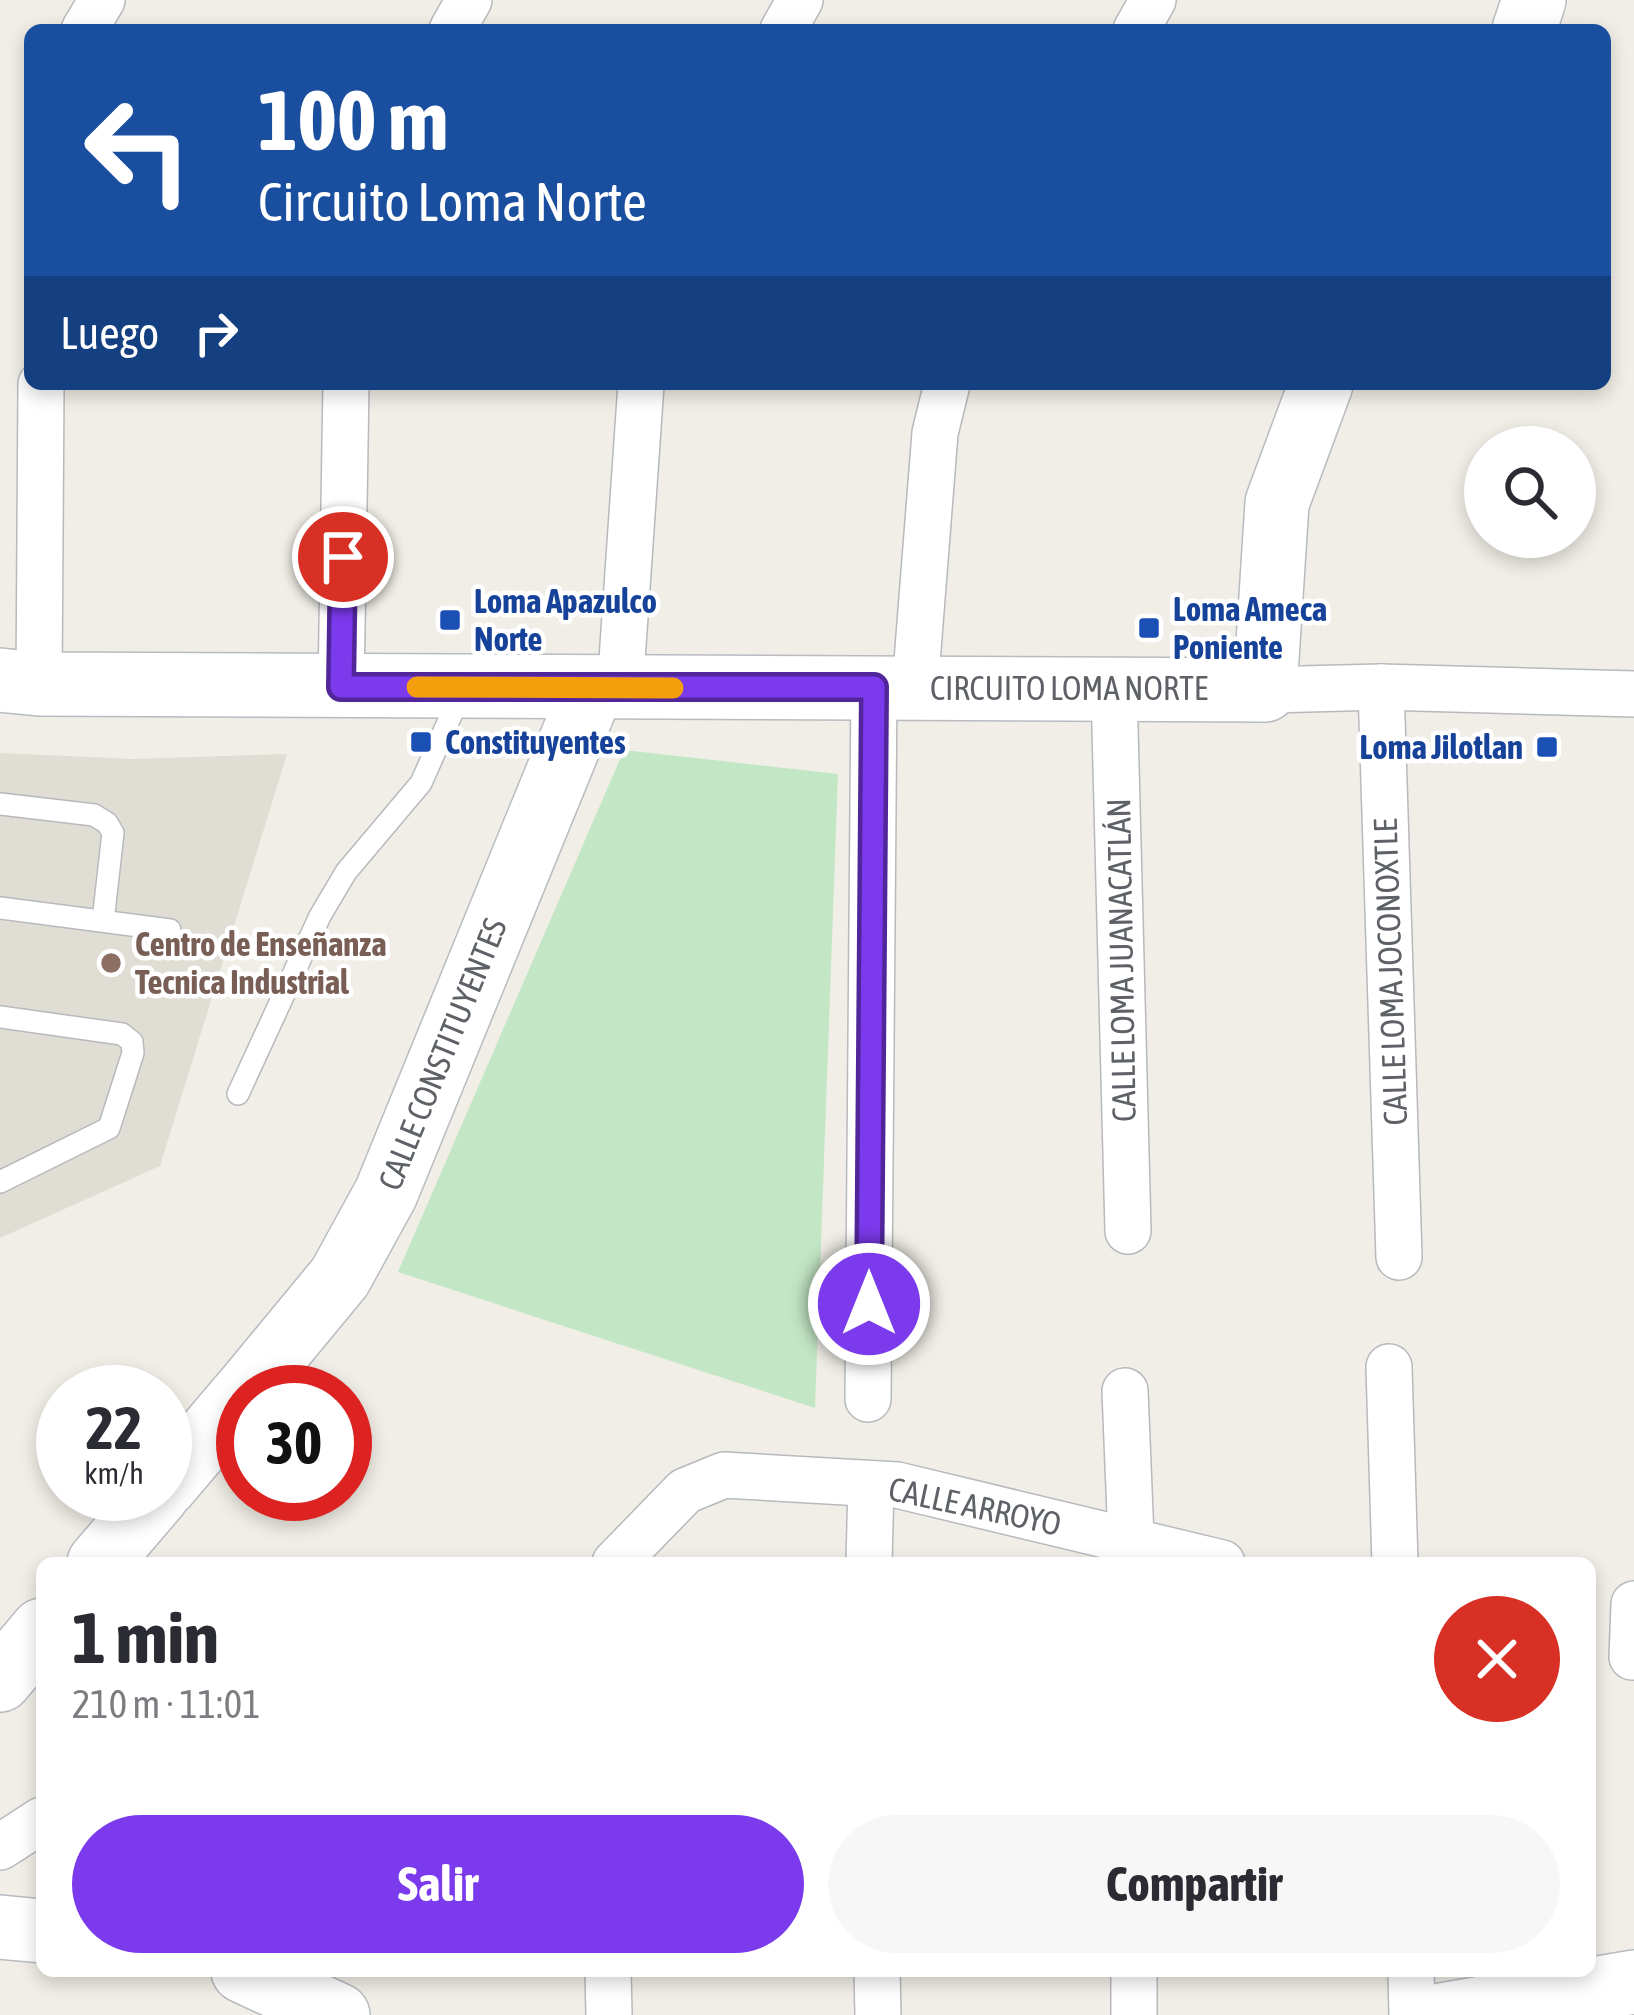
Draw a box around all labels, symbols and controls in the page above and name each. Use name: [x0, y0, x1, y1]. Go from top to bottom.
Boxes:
icon: left: [60, 72, 216, 228]
text: 100 m: [258, 72, 448, 168]
text: Circuito Loma Norte: [258, 171, 647, 232]
icon: right: [183, 300, 249, 366]
text: Luego: [60, 307, 159, 359]
map controls: [1464, 426, 1596, 558]
button: search: [1464, 426, 1596, 558]
pin: [292, 506, 394, 608]
icon: arrive: [310, 524, 376, 590]
place label: Loma Apazulco Norte: [474, 582, 657, 658]
place label: Loma Ameca Poniente: [1173, 590, 1327, 666]
marker: Loma Apazulco Norte: [437, 607, 463, 633]
marker: Loma Ameca Poniente: [1136, 615, 1162, 641]
street label: CIRCUITO LOMA NORTE: [930, 669, 1208, 707]
place label: Constituyentes: [445, 723, 626, 761]
place label: Loma Jilotlan: [1359, 728, 1523, 766]
marker: Constituyentes: [408, 729, 434, 755]
marker: Loma Jilotlan: [1534, 734, 1560, 760]
street label: CALLE LOMA JUANACATLÁN: [1099, 798, 1143, 1122]
street label: CALLE LOMA JOCONOXTLE: [1366, 818, 1414, 1126]
street label: CALLE CONSTITUYENTES: [370, 913, 514, 1195]
place label: Centro de Enseñanza Tecnica Industrial: [135, 925, 387, 1001]
marker: Centro de Enseñanza Tecnica Industrial: [98, 950, 124, 976]
position arrow: [806, 1241, 932, 1367]
speed limit sign: 30: [216, 1365, 372, 1521]
text: 22: [86, 1393, 142, 1462]
text: km/h: [84, 1456, 144, 1490]
street label: CALLE ARROYO: [885, 1469, 1065, 1543]
text: 1 min: [72, 1596, 219, 1678]
button: close: [1434, 1596, 1560, 1722]
text: 210 m · 11:01: [72, 1682, 261, 1726]
button: Salir: [72, 1815, 804, 1953]
button: Compartir: [828, 1815, 1560, 1953]

